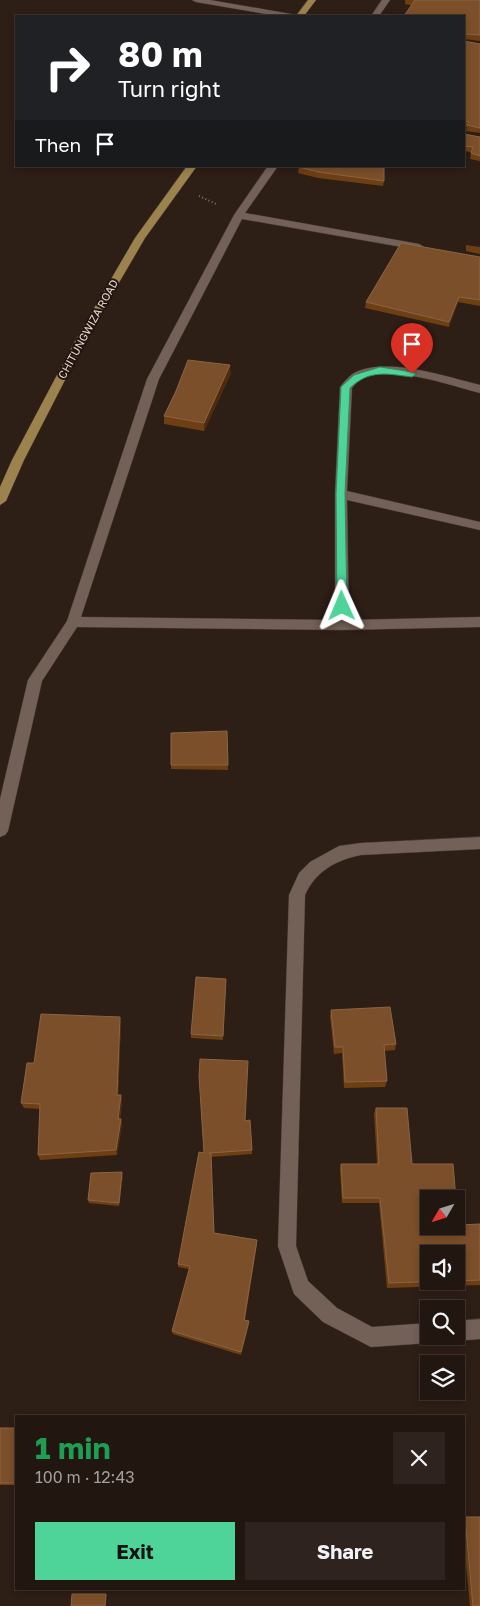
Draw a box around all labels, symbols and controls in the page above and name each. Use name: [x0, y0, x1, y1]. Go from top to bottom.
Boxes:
text: 80 m: [118, 33, 203, 75]
icon: right: [35, 35, 100, 100]
text: Turn right: [118, 75, 221, 102]
icon: arrive: [91, 130, 119, 158]
text: Then: [35, 133, 81, 156]
street label: CHITUNGWIZA ROAD: [55, 277, 120, 381]
pin: [391, 323, 433, 374]
icon: arrive: [398, 330, 426, 358]
position arrow: [315, 579, 367, 631]
north arrow: [420, 1190, 465, 1235]
map controls: [420, 1190, 465, 1400]
button: sound: [420, 1245, 465, 1290]
button: search: [420, 1300, 465, 1345]
button: layers: [420, 1355, 465, 1400]
text: 1 min: [35, 1430, 111, 1466]
button: close: [393, 1432, 445, 1484]
text: 100 m · 12:43: [35, 1467, 135, 1487]
button: Exit: [35, 1522, 235, 1580]
button: Share: [245, 1522, 445, 1580]

